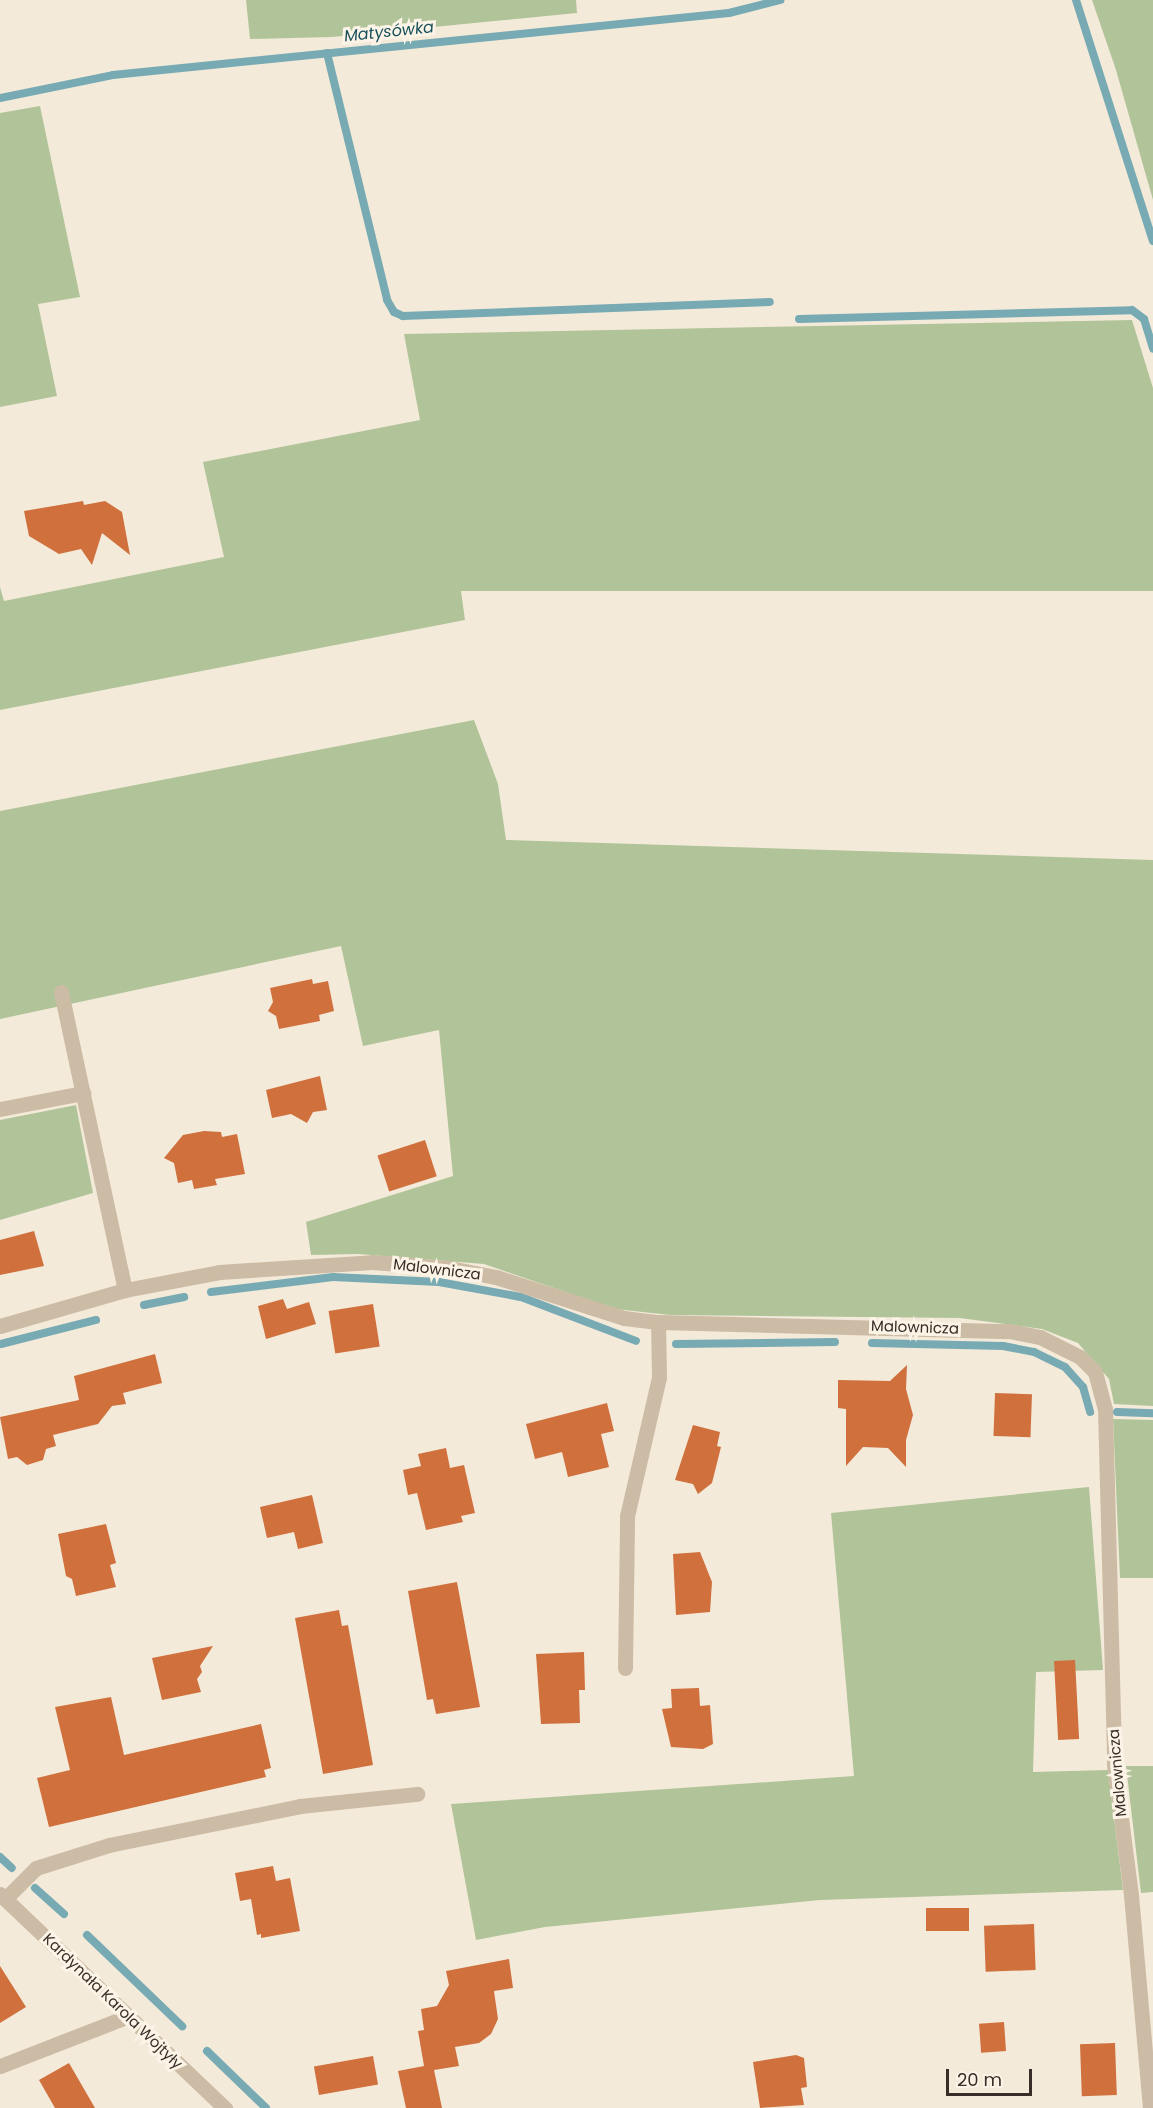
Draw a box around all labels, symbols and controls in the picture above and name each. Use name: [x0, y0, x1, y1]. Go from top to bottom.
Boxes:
water label: Matysówka: [343, 18, 435, 46]
street label: Malownicza: [392, 1255, 482, 1283]
street label: Malownicza: [871, 1316, 959, 1338]
street label: Malownicza: [1104, 1728, 1130, 1818]
street label: Kardynała Karola Wojtyły: [39, 1930, 187, 2072]
scale bar: [949, 2057, 1034, 2095]
text: 20 m: [957, 2067, 1002, 2092]

